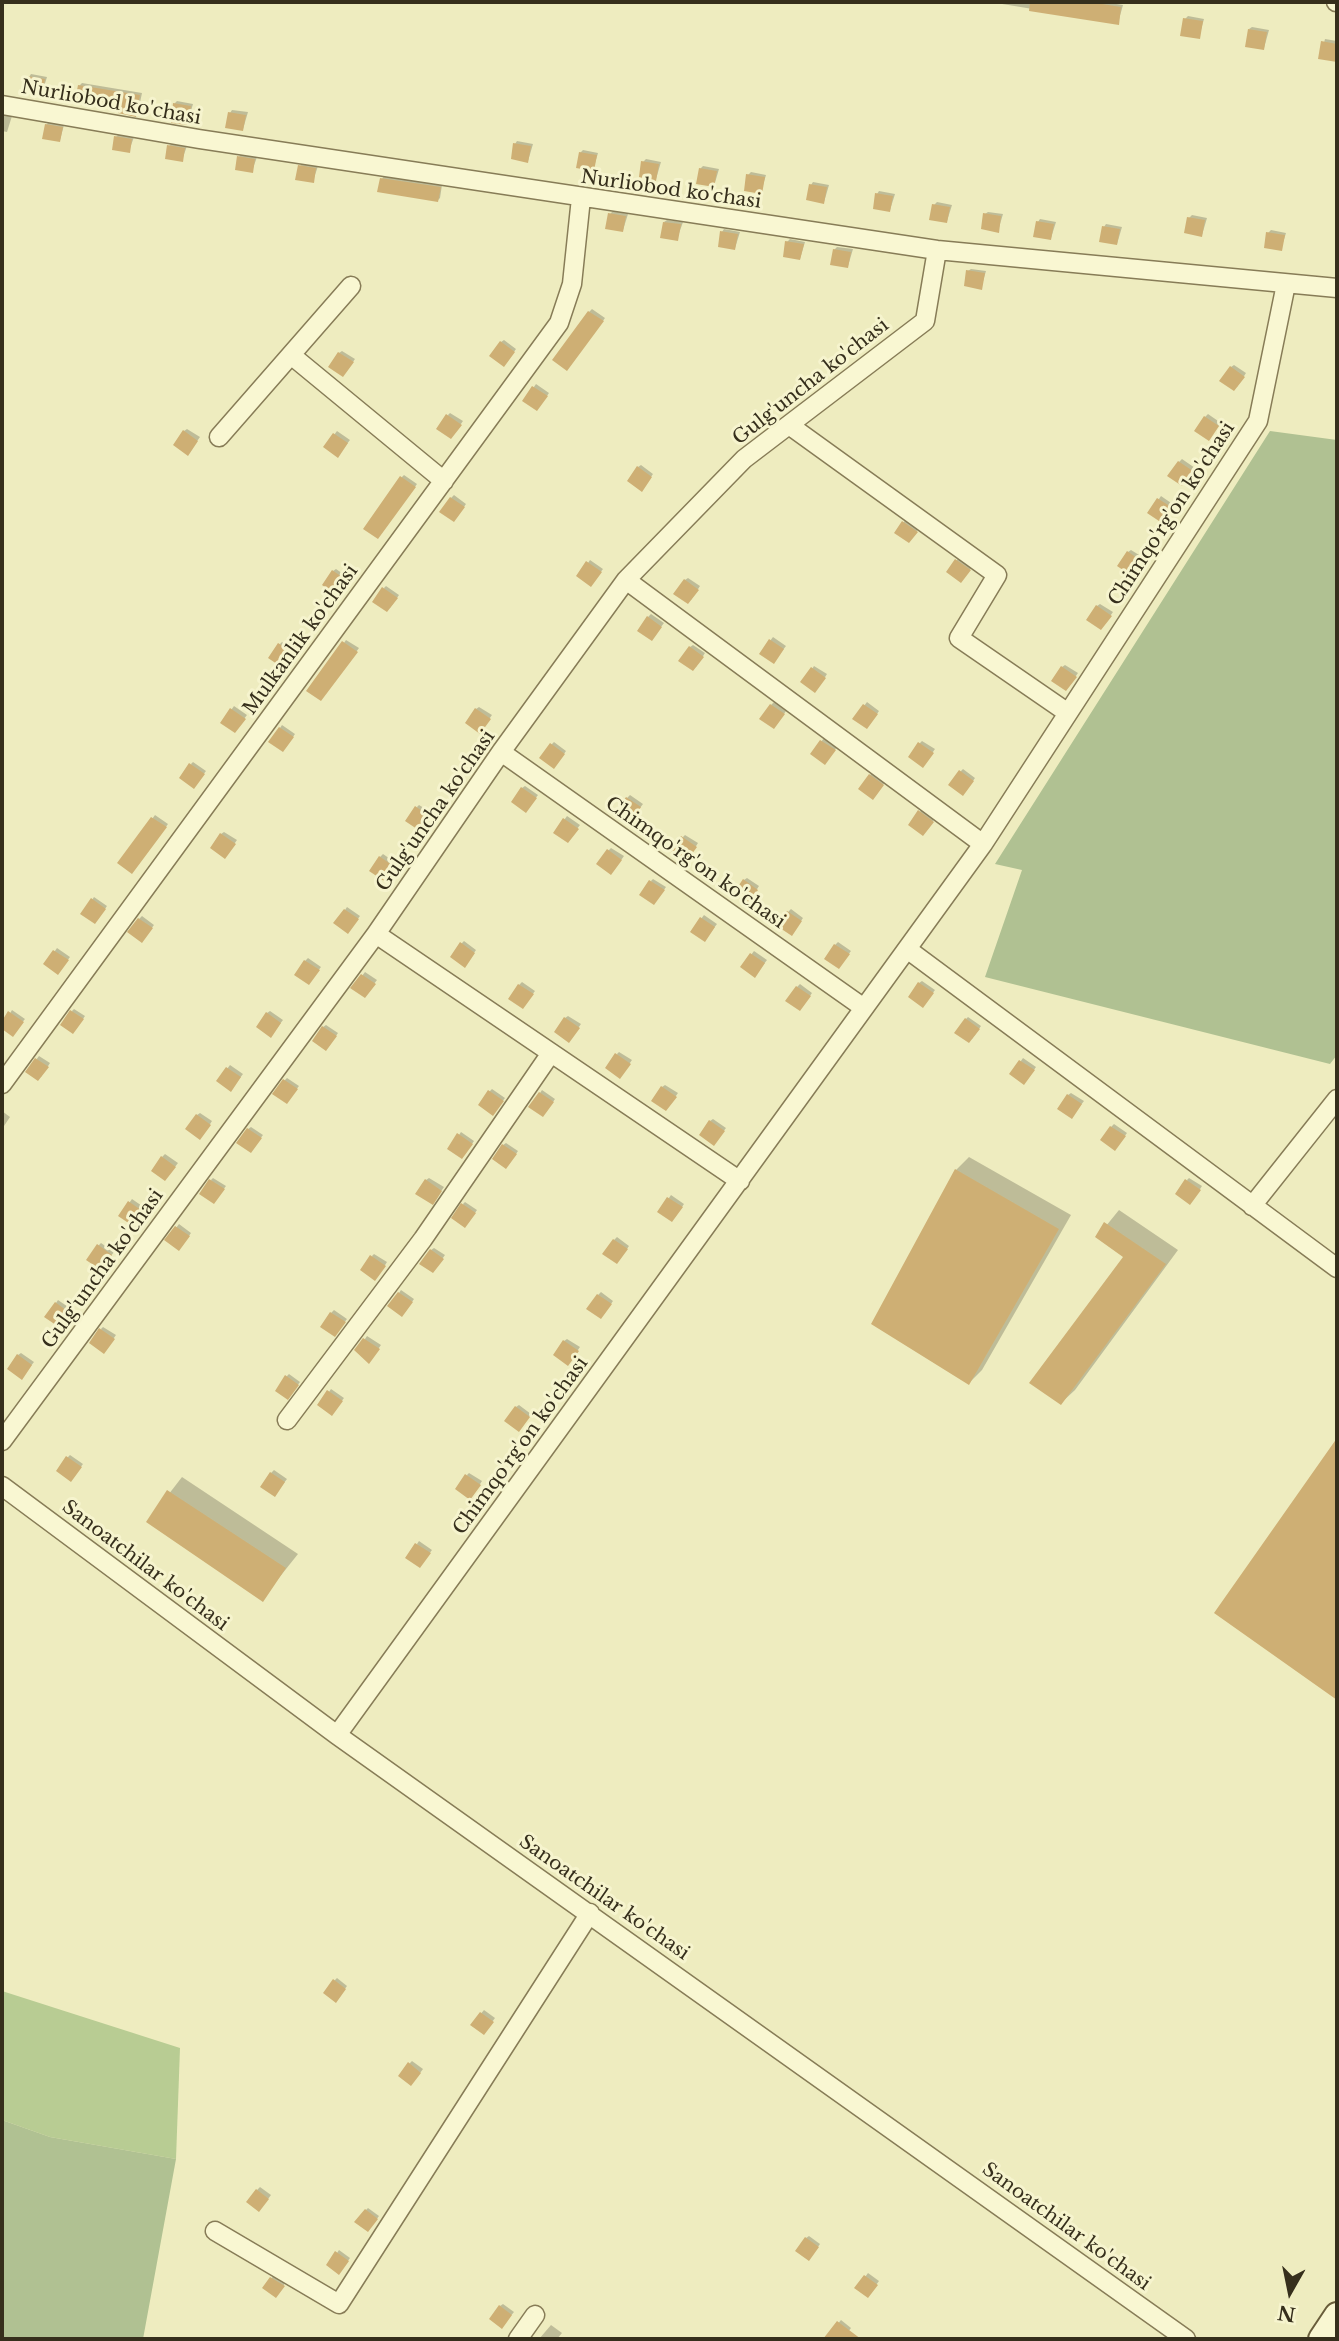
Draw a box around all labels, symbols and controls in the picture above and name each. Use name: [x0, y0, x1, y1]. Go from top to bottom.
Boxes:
street label: Nurliobod ko'chasi: [19, 76, 203, 130]
street label: Nurliobod ko'chasi: [579, 166, 763, 214]
street label: Gulg'uncha ko'chasi: [729, 314, 893, 450]
street label: Chimqo'rg'on ko'chasi: [1104, 418, 1240, 610]
street label: Mulkanlik ko'chasi: [239, 561, 363, 719]
street label: Gulg'uncha ko'chasi: [372, 726, 500, 896]
street label: Chimqo'rg'on ko'chasi: [601, 792, 789, 934]
street label: Gulg'uncha ko'chasi: [37, 1185, 169, 1353]
street label: Chimqo'rg'on ko'chasi: [449, 1353, 593, 1539]
street label: Sanoatchilar ko'chasi: [57, 1496, 233, 1636]
street label: Sanoatchilar ko'chasi: [514, 1831, 694, 1965]
street label: Sanoatchilar ko'chasi: [977, 2158, 1155, 2296]
north arrow: [1255, 2257, 1325, 2327]
text: N: [1276, 2300, 1297, 2326]

